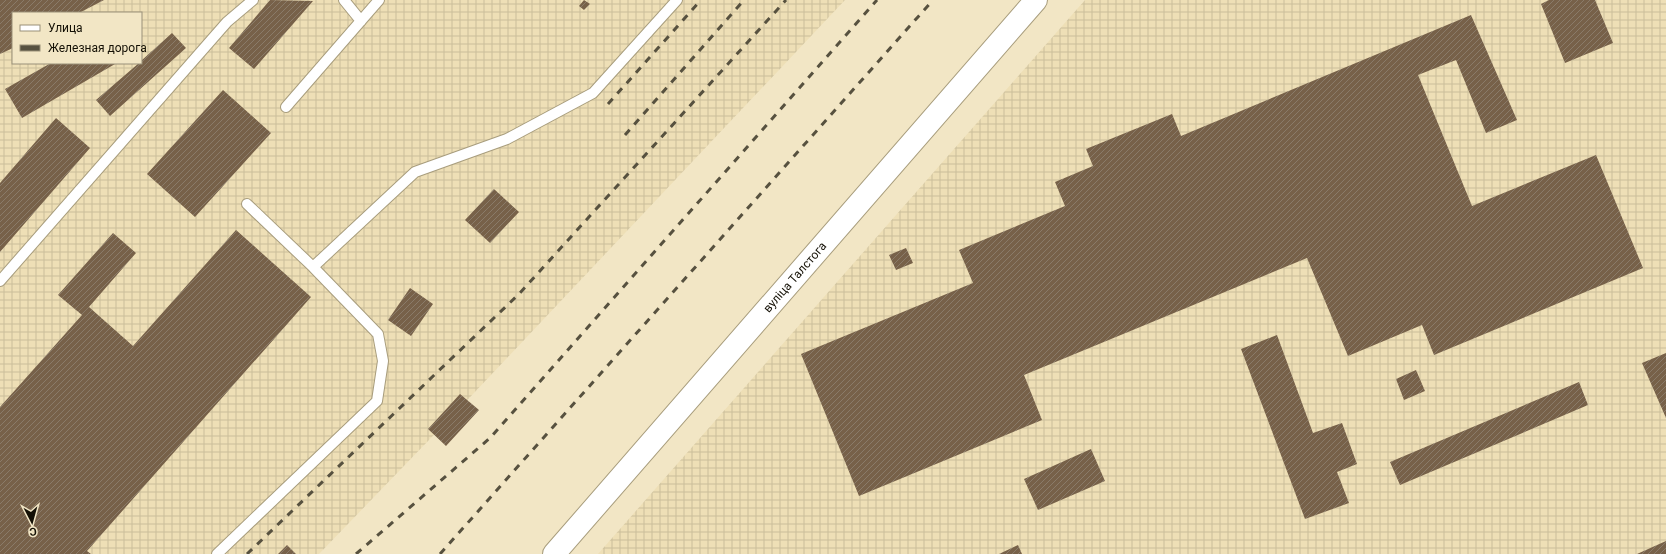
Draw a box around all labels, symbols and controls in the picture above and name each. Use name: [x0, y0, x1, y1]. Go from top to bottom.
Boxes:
legend: [12, 12, 142, 64]
text: Улица: [48, 21, 83, 35]
text: Железная дорога: [48, 41, 147, 55]
street label: вуліца Талстога: [760, 239, 829, 315]
north arrow: [12, 502, 52, 542]
text: С: [29, 525, 37, 538]

